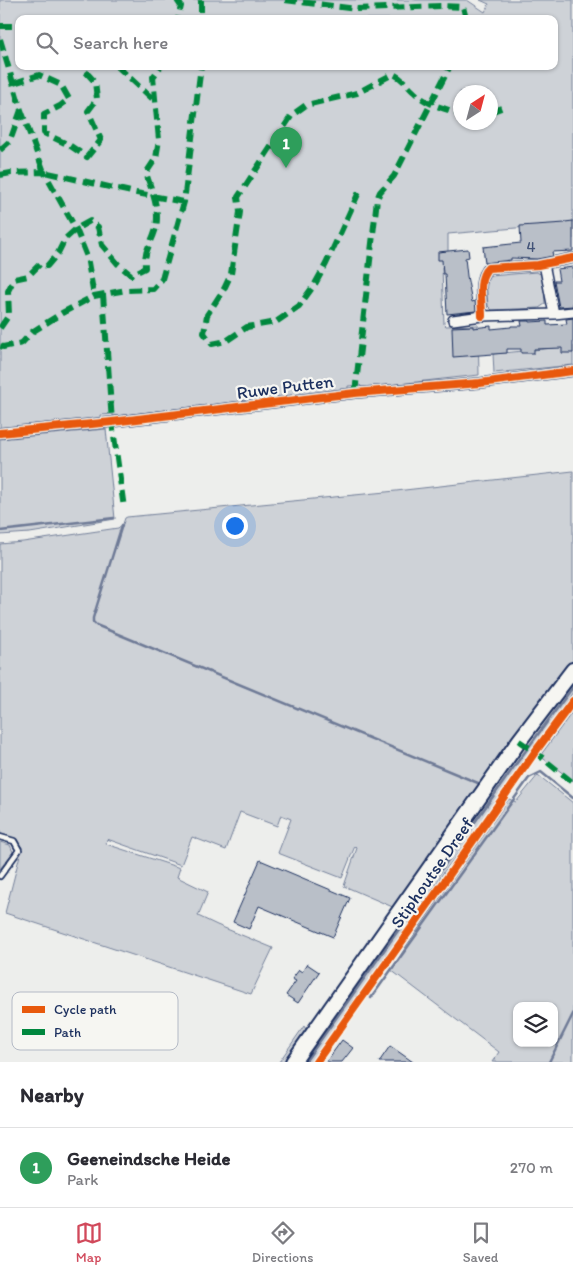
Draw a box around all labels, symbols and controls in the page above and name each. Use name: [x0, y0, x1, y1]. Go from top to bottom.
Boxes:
search box: [15, 15, 558, 70]
icon: search: [33, 29, 61, 57]
text: Search here: [73, 31, 168, 54]
north arrow: [453, 85, 498, 130]
pin: 1: [270, 127, 302, 168]
house number: 4: [526, 238, 536, 256]
street label: Ruwe Putten: [235, 370, 335, 404]
your location: [222, 513, 248, 539]
street label: Stiphoutse Dreef: [386, 813, 478, 932]
legend: [12, 992, 178, 1050]
text: Cycle path: [54, 1001, 117, 1018]
map controls: [513, 1002, 558, 1047]
button: layers: [513, 1002, 558, 1047]
text: Path: [54, 1024, 81, 1041]
text: Nearby: [20, 1082, 84, 1107]
text: Geeneindsche Heide: [67, 1147, 231, 1170]
text: 1: [32, 1158, 40, 1177]
text: 270 m: [510, 1158, 553, 1177]
text: Park: [67, 1170, 98, 1189]
tab: Map: [75, 1219, 103, 1266]
tab: Directions: [252, 1219, 313, 1266]
tab: Saved: [463, 1219, 498, 1266]

